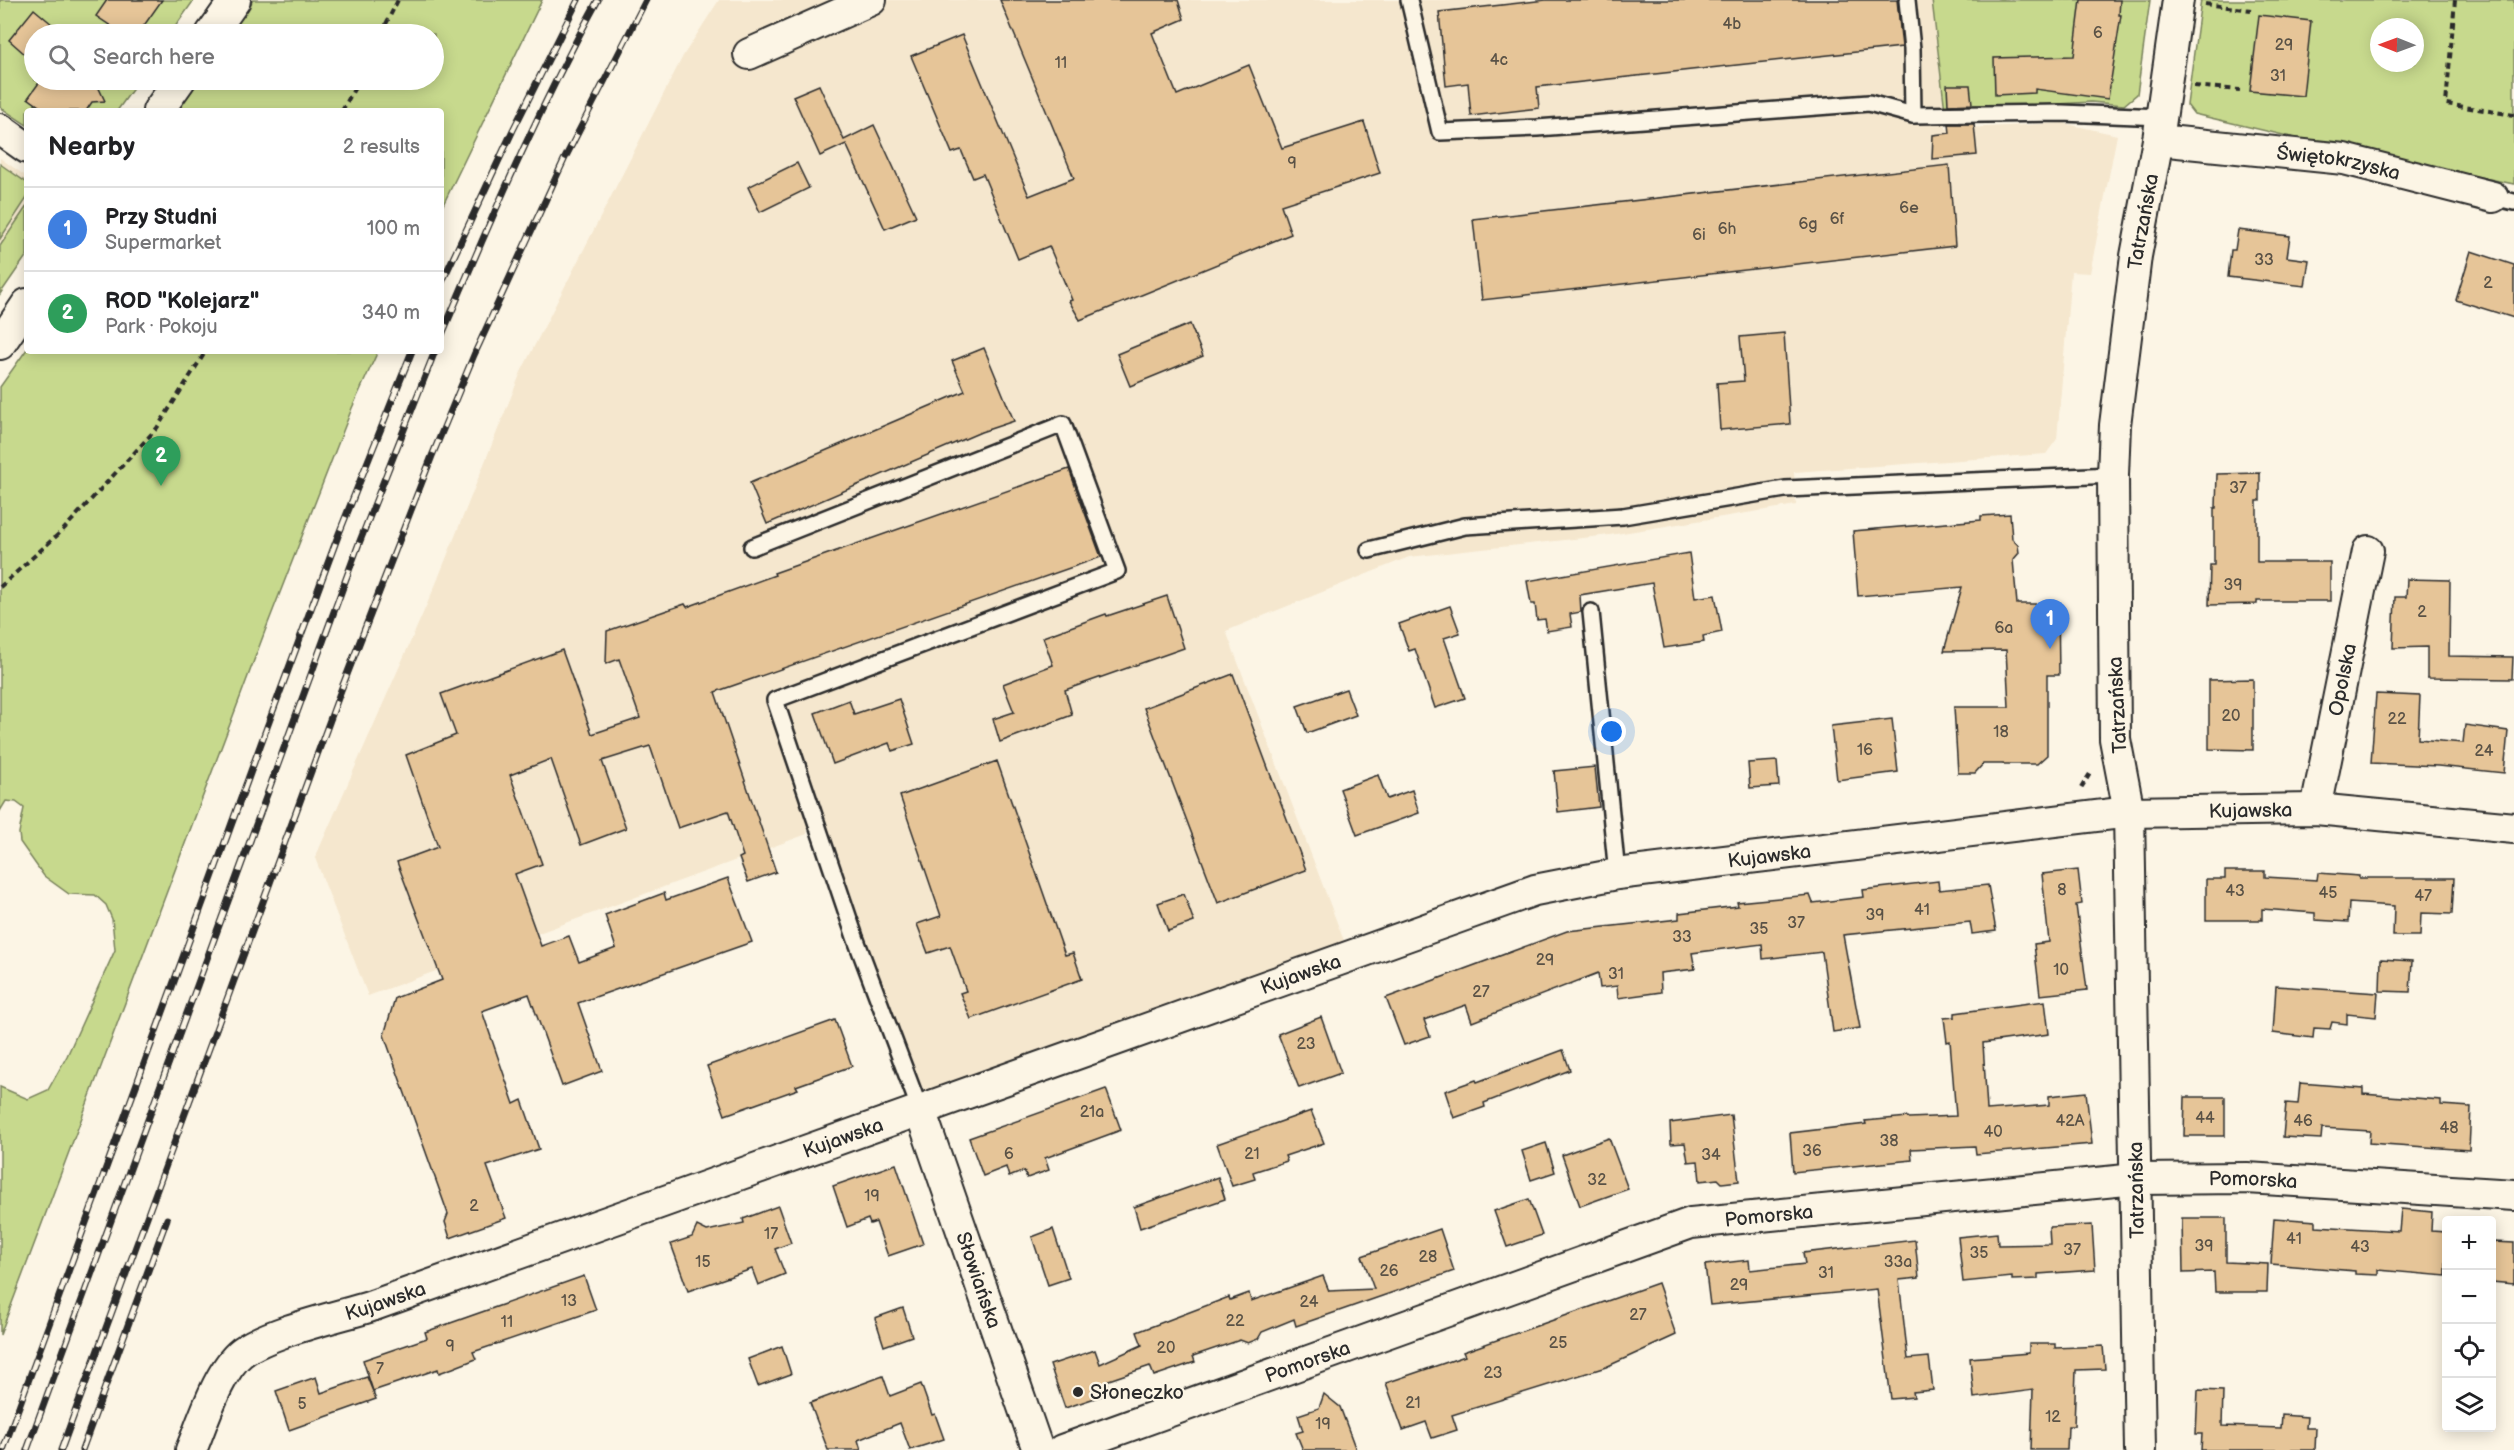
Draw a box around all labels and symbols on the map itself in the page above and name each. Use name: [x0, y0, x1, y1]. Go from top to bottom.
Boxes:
house number: 4b: [1723, 15, 1741, 34]
north arrow: [2370, 18, 2424, 72]
house number: 6: [2093, 24, 2103, 43]
house number: 29: [2275, 36, 2293, 55]
house number: 4c: [1490, 51, 1508, 70]
house number: 11: [1055, 54, 1067, 73]
house number: 31: [2270, 67, 2286, 86]
street label: Świętokrzyska: [2275, 140, 2403, 186]
house number: 9: [1287, 154, 1297, 173]
street label: Tatrzańska: [2123, 172, 2164, 271]
house number: 6e: [1899, 199, 1919, 218]
house number: 6f: [1830, 210, 1844, 229]
house number: 6g: [1798, 215, 1818, 234]
house number: 6h: [1718, 220, 1736, 239]
house number: 6i: [1692, 226, 1706, 245]
house number: 33: [2254, 251, 2274, 270]
house number: 2: [2483, 274, 2493, 293]
pin: 2: [142, 436, 180, 486]
house number: 37: [2229, 479, 2247, 498]
house number: 39: [2223, 576, 2243, 595]
pin: 1: [2030, 600, 2070, 649]
house number: 2: [2417, 603, 2427, 622]
house number: 6a: [1995, 619, 2013, 638]
street label: Opolska: [2324, 641, 2362, 718]
street label: Tatrzańska: [2103, 656, 2133, 754]
house number: 20: [2222, 707, 2240, 726]
house number: 22: [2388, 710, 2407, 729]
your location: [1597, 717, 1626, 746]
house number: 18: [1993, 723, 2009, 742]
house number: 16: [1857, 741, 1873, 760]
house number: 24: [2475, 742, 2494, 761]
street label: Kujawska: [2209, 798, 2293, 824]
street label: Kujawska: [1726, 840, 1812, 874]
house number: 8: [2057, 881, 2067, 900]
house number: 43: [2225, 882, 2245, 901]
house number: 45: [2319, 884, 2337, 903]
house number: 47: [2414, 887, 2432, 906]
house number: 41: [1914, 901, 1930, 920]
house number: 39: [1865, 906, 1885, 925]
house number: 37: [1787, 914, 1805, 933]
house number: 35: [1749, 920, 1769, 939]
house number: 33: [1672, 928, 1692, 947]
street label: Kujawska: [1257, 949, 1344, 1000]
house number: 29: [1536, 951, 1554, 970]
house number: 10: [2053, 961, 2069, 980]
house number: 31: [1608, 965, 1624, 984]
house number: 27: [1472, 983, 1490, 1002]
house number: 23: [1297, 1035, 1316, 1054]
house number: 21a: [1080, 1103, 1104, 1122]
house number: 44: [2195, 1109, 2215, 1128]
house number: 42A: [2056, 1112, 2085, 1131]
house number: 46: [2293, 1112, 2313, 1131]
street label: Kujawska: [800, 1113, 887, 1164]
house number: 48: [2439, 1119, 2459, 1138]
house number: 40: [1983, 1123, 2003, 1142]
house number: 38: [1879, 1132, 1899, 1151]
street label: Tatrzańska: [2124, 1141, 2150, 1239]
house number: 36: [1802, 1142, 1822, 1161]
house number: 6: [1004, 1145, 1014, 1164]
house number: 21: [1244, 1145, 1260, 1164]
house number: 34: [1701, 1146, 1721, 1165]
street label: Pomorska: [2209, 1167, 2298, 1194]
house number: 32: [1587, 1171, 1607, 1190]
house number: 19: [864, 1187, 880, 1206]
house number: 2: [469, 1197, 479, 1216]
street label: Pomorska: [1724, 1200, 1814, 1233]
house number: 17: [764, 1225, 778, 1244]
street label: Słowiańska: [950, 1229, 1006, 1332]
house number: 41: [2286, 1230, 2302, 1249]
house number: 39: [2194, 1237, 2214, 1256]
house number: 43: [2350, 1238, 2370, 1257]
house number: 37: [2063, 1241, 2081, 1260]
house number: 35: [1969, 1244, 1989, 1263]
house number: 28: [1419, 1248, 1437, 1267]
house number: 15: [695, 1253, 711, 1272]
house number: 33a: [1884, 1253, 1912, 1272]
house number: 26: [1379, 1262, 1399, 1281]
house number: 31: [1818, 1264, 1834, 1283]
house number: 29: [1730, 1276, 1748, 1295]
street label: Kujawska: [343, 1277, 429, 1326]
house number: 13: [561, 1292, 577, 1311]
house number: 24: [1300, 1293, 1319, 1312]
house number: 27: [1629, 1306, 1647, 1325]
house number: 22: [1226, 1312, 1245, 1331]
house number: 11: [501, 1313, 513, 1332]
house number: 25: [1549, 1334, 1567, 1353]
street label: Pomorska: [1262, 1336, 1354, 1389]
house number: 9: [445, 1337, 455, 1356]
house number: 20: [1157, 1339, 1175, 1358]
house number: 7: [376, 1360, 384, 1379]
house number: 23: [1484, 1364, 1503, 1383]
place label: Słoneczko: [1090, 1381, 1184, 1405]
marker: Słoneczko: [1071, 1385, 1085, 1399]
house number: 21: [1405, 1394, 1421, 1413]
house number: 5: [297, 1395, 307, 1414]
house number: 12: [2045, 1408, 2061, 1427]
house number: 19: [1315, 1415, 1331, 1434]

